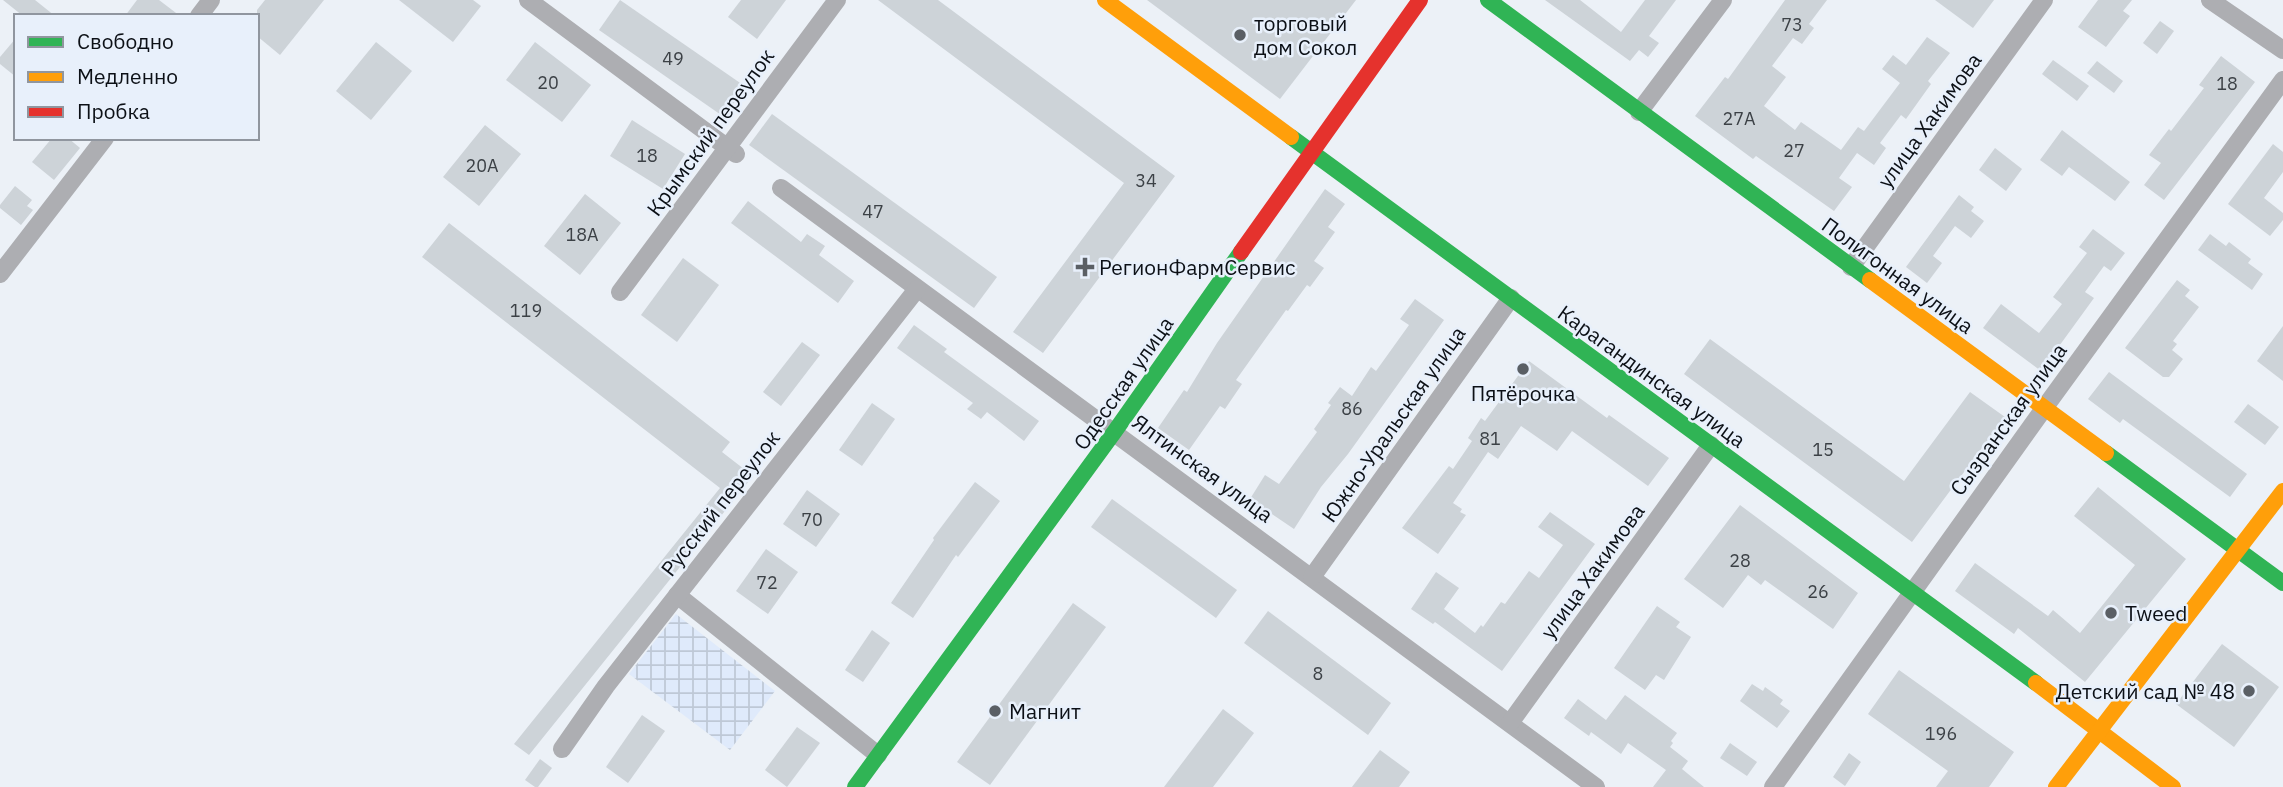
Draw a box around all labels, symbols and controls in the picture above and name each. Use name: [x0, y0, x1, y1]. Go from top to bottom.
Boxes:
place label: торговый дом Сокол: [1254, 9, 1357, 61]
house number: 73: [1781, 13, 1803, 36]
legend: [14, 14, 259, 140]
text: Свободно: [77, 27, 174, 55]
marker: торговый дом Сокол: [1232, 27, 1248, 43]
street label: Крымский переулок: [640, 43, 780, 221]
house number: 49: [662, 47, 684, 70]
street label: улица Хакимова: [1871, 47, 1987, 193]
text: Медленно: [77, 62, 178, 90]
house number: 20: [537, 71, 559, 94]
house number: 18: [2216, 72, 2238, 95]
text: Пробка: [77, 97, 150, 125]
house number: 27А: [1722, 107, 1756, 130]
house number: 27: [1783, 139, 1805, 162]
house number: 18: [636, 144, 658, 167]
house number: 20А: [465, 154, 499, 177]
house number: 34: [1135, 169, 1157, 192]
house number: 47: [862, 200, 884, 223]
street label: Полигонная улица: [1816, 210, 1980, 340]
house number: 18А: [565, 223, 599, 246]
place label: РегионФармСервис: [1099, 253, 1296, 281]
marker: РегионФармСервис: [1077, 259, 1093, 275]
street label: Карагандинская улица: [1553, 298, 1751, 454]
house number: 119: [510, 299, 542, 322]
street label: Одесская улица: [1067, 311, 1179, 455]
street label: Южно-Уральская улица: [1315, 320, 1471, 528]
street label: Сызранская улица: [1943, 337, 2073, 501]
marker: Пятёрочка: [1515, 361, 1531, 377]
place label: Пятёрочка: [1471, 379, 1575, 407]
house number: 86: [1341, 397, 1363, 420]
street label: Ялтинская улица: [1127, 407, 1279, 529]
street label: Русский переулок: [654, 424, 786, 582]
house number: 81: [1479, 427, 1501, 450]
house number: 15: [1812, 438, 1834, 461]
street label: улица Хакимова: [1534, 498, 1650, 644]
house number: 70: [801, 508, 823, 531]
house number: 28: [1729, 549, 1751, 572]
house number: 72: [756, 571, 778, 594]
house number: 26: [1807, 580, 1829, 603]
place label: Tweed: [2125, 599, 2187, 627]
marker: Tweed: [2103, 605, 2119, 621]
house number: 8: [1313, 662, 1323, 685]
place label: Детский сад № 48: [2056, 677, 2235, 705]
marker: Детский сад № 48: [2241, 683, 2257, 699]
place label: Магнит: [1009, 697, 1081, 725]
marker: Магнит: [987, 703, 1003, 719]
house number: 196: [1925, 722, 1957, 745]

